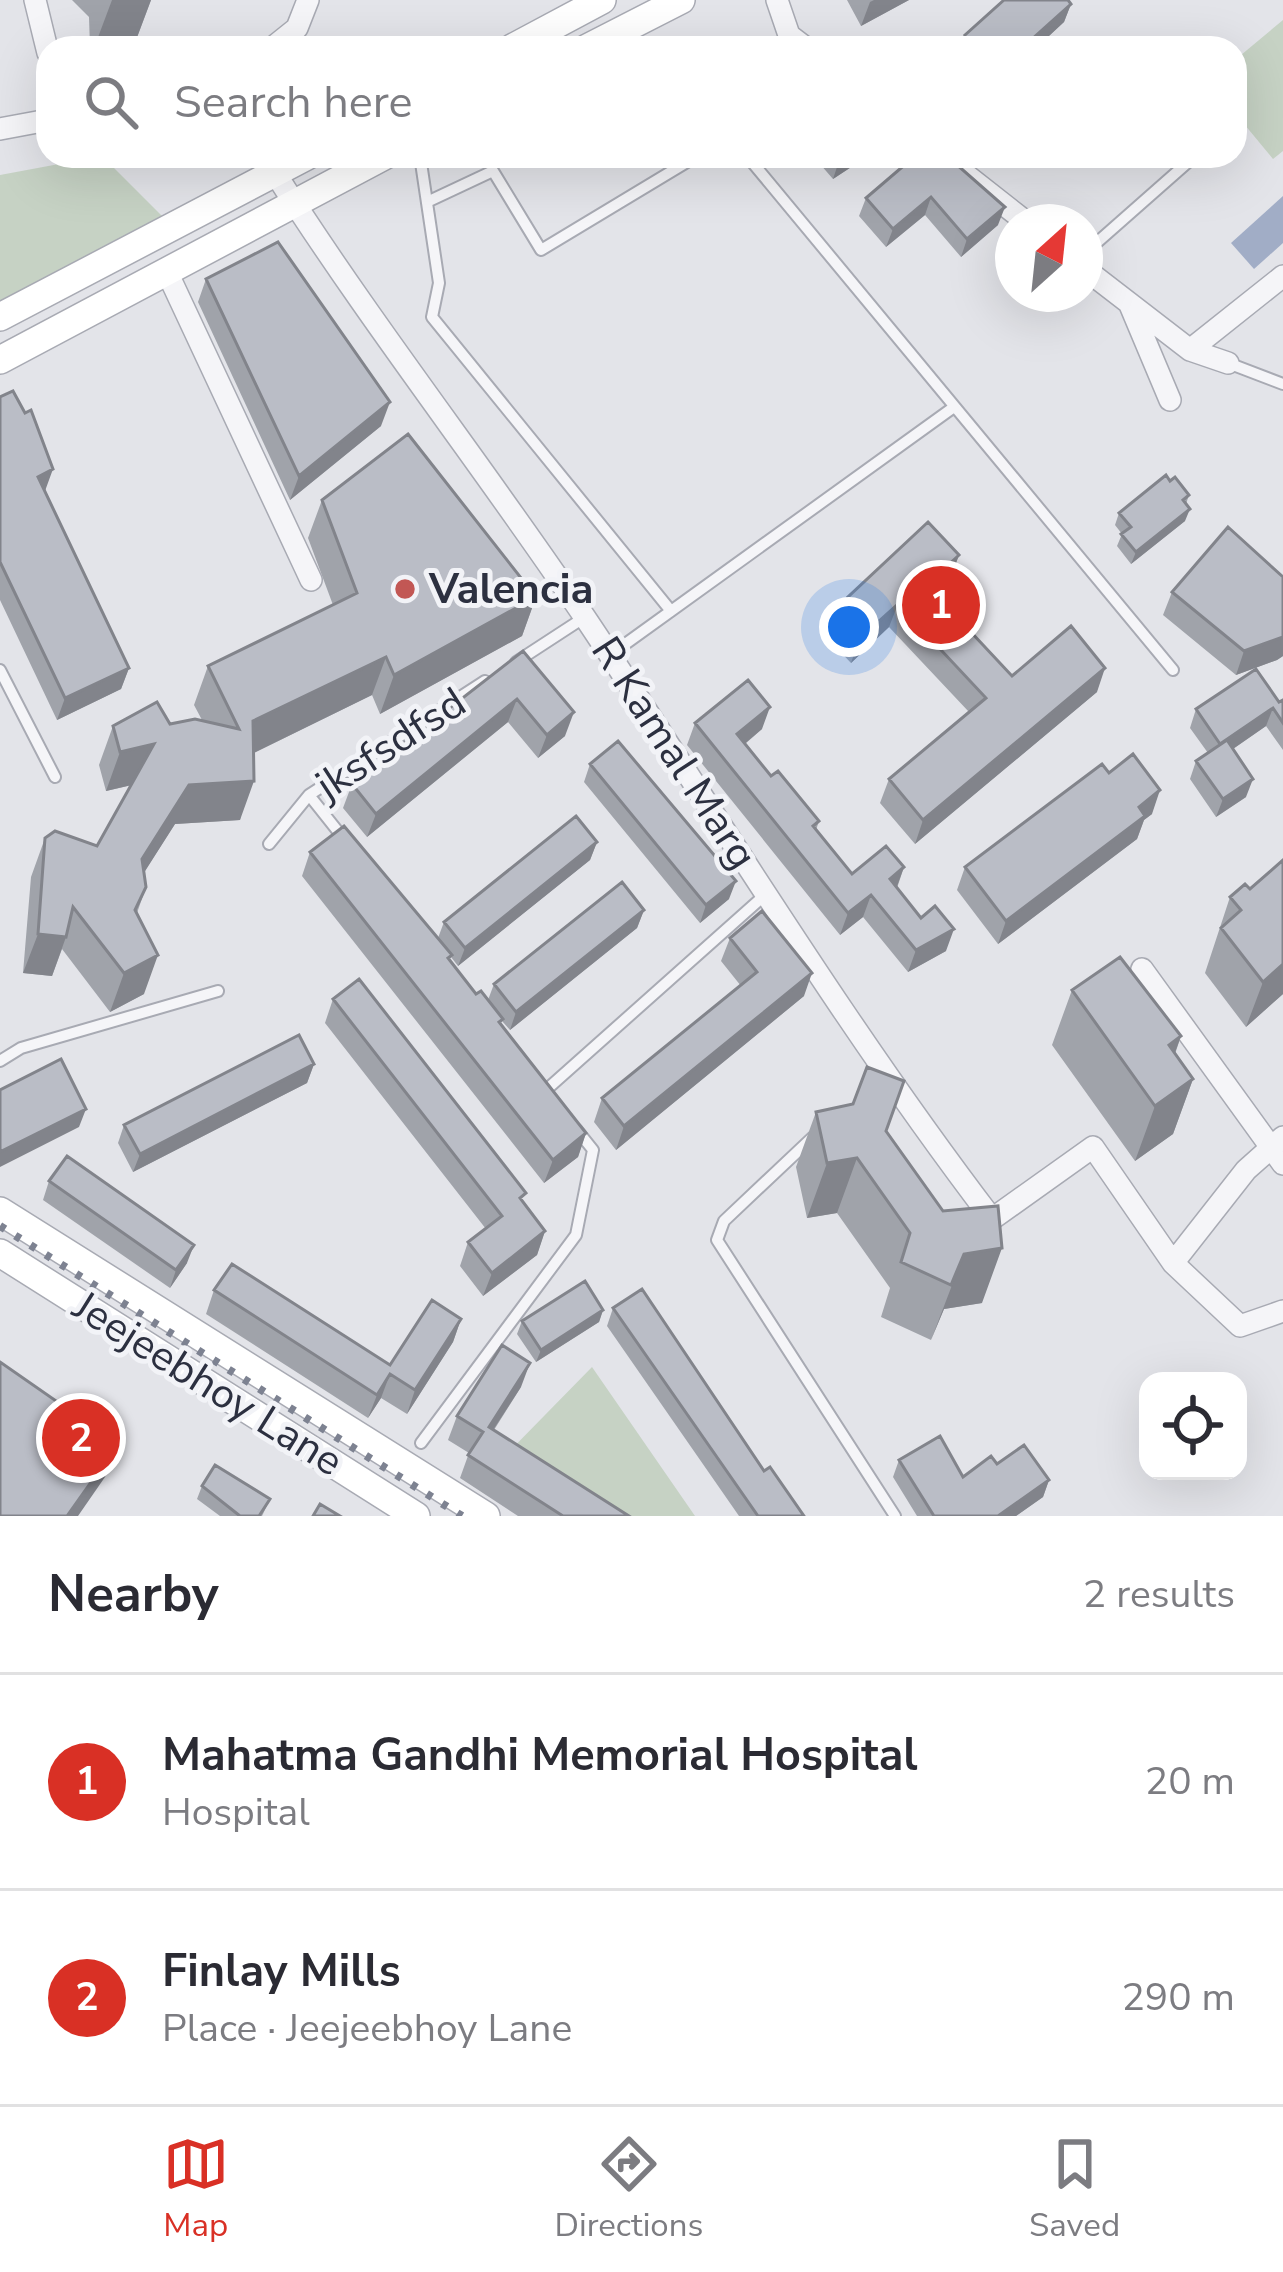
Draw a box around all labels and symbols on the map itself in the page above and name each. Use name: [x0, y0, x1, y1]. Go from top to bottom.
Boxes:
north arrow: [995, 204, 1103, 312]
pin: 1: [902, 560, 980, 650]
place label: Valencia: [428, 561, 593, 618]
marker: Valencia: [392, 576, 418, 602]
your location: [819, 597, 879, 657]
street label: R Kamal Marg: [578, 626, 770, 880]
street label: jksfsdfsd: [303, 674, 477, 815]
street label: Jeejeebhoy Lane: [61, 1278, 354, 1490]
pin: 2: [42, 1393, 120, 1483]

